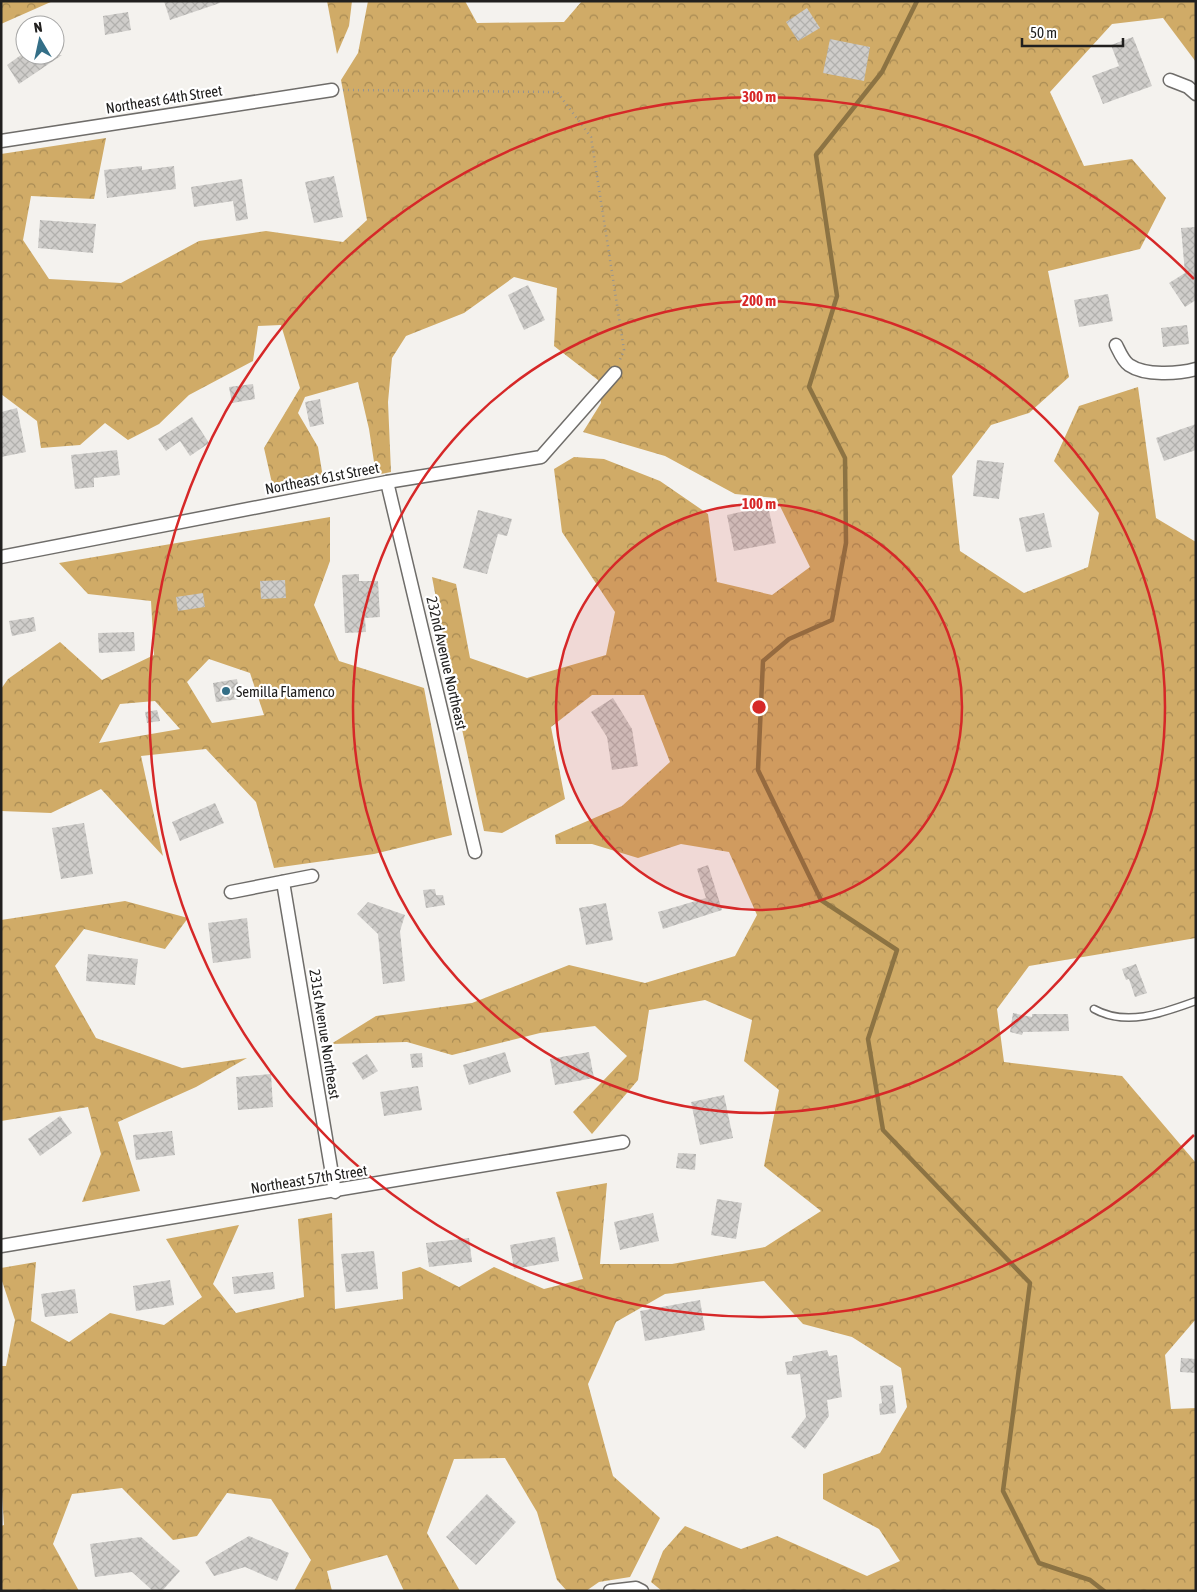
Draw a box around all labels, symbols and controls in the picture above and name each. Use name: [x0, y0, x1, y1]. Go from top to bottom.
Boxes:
north arrow: [15, 15, 65, 65]
scale bar: [1022, 15, 1123, 47]
text: N: [33, 19, 43, 36]
text: 50 m: [1030, 24, 1057, 41]
street label: Northeast 64th Street: [104, 81, 224, 117]
text: 300 m: [742, 88, 776, 105]
text: 200 m: [742, 292, 776, 309]
street label: Northeast 61st Street: [263, 459, 381, 497]
text: 100 m: [742, 495, 776, 512]
street label: 232nd Avenue Northeast: [423, 595, 471, 731]
place label: Semilla Flamenco: [236, 683, 335, 700]
marker: Semilla Flamenco: [220, 685, 232, 697]
centre of rings: [750, 698, 768, 716]
street label: 231st Avenue Northeast: [306, 968, 344, 1100]
street label: Northeast 57th Street: [249, 1161, 369, 1197]

